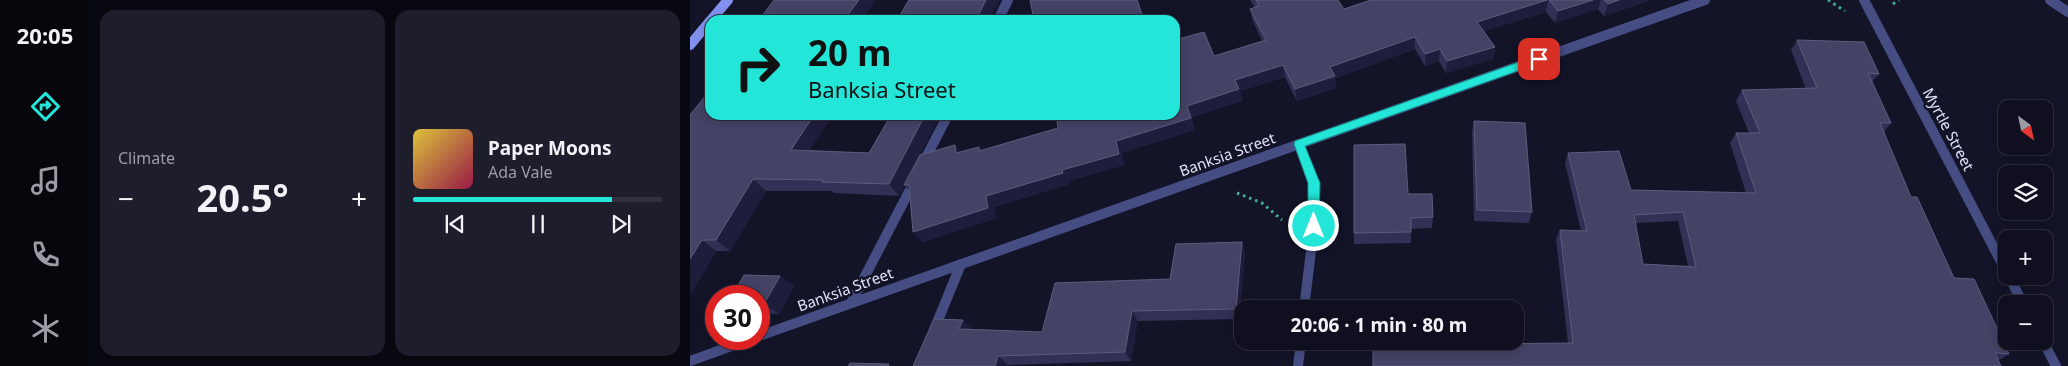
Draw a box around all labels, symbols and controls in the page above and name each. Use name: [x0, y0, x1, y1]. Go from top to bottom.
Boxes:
text: 20:05: [17, 20, 73, 50]
text: 20 m: [808, 29, 891, 76]
icon: right: [725, 35, 790, 100]
pin: [1518, 38, 1560, 80]
icon: arrive: [1525, 45, 1553, 73]
text: Banksia Street: [808, 74, 956, 104]
street label: Myrtle Street: [1919, 84, 1979, 174]
icon: directions: [28, 89, 63, 124]
north arrow: [1998, 100, 2052, 155]
map controls: [1998, 100, 2053, 350]
street label: Banksia Street: [1176, 127, 1278, 181]
text: Paper Moons: [488, 135, 612, 161]
text: Climate: [118, 147, 175, 169]
text: Ada Vale: [488, 161, 553, 183]
icon: music: [28, 163, 63, 198]
button: layers: [1998, 165, 2053, 220]
text: 20.5°: [197, 171, 289, 223]
text: −: [118, 179, 134, 217]
text: +: [351, 179, 367, 217]
position arrow: [1287, 199, 1339, 251]
icon: previous: [441, 210, 469, 238]
icon: pause: [524, 210, 552, 238]
icon: next: [607, 210, 635, 238]
button: +: [1998, 230, 2053, 285]
icon: phone: [28, 237, 63, 272]
street label: Banksia Street: [794, 262, 896, 316]
speed limit sign: 30: [705, 285, 770, 350]
button: −: [1998, 295, 2053, 350]
icon: climate: [28, 311, 63, 346]
text: 20:06 · 1 min · 80 m: [1291, 312, 1467, 338]

